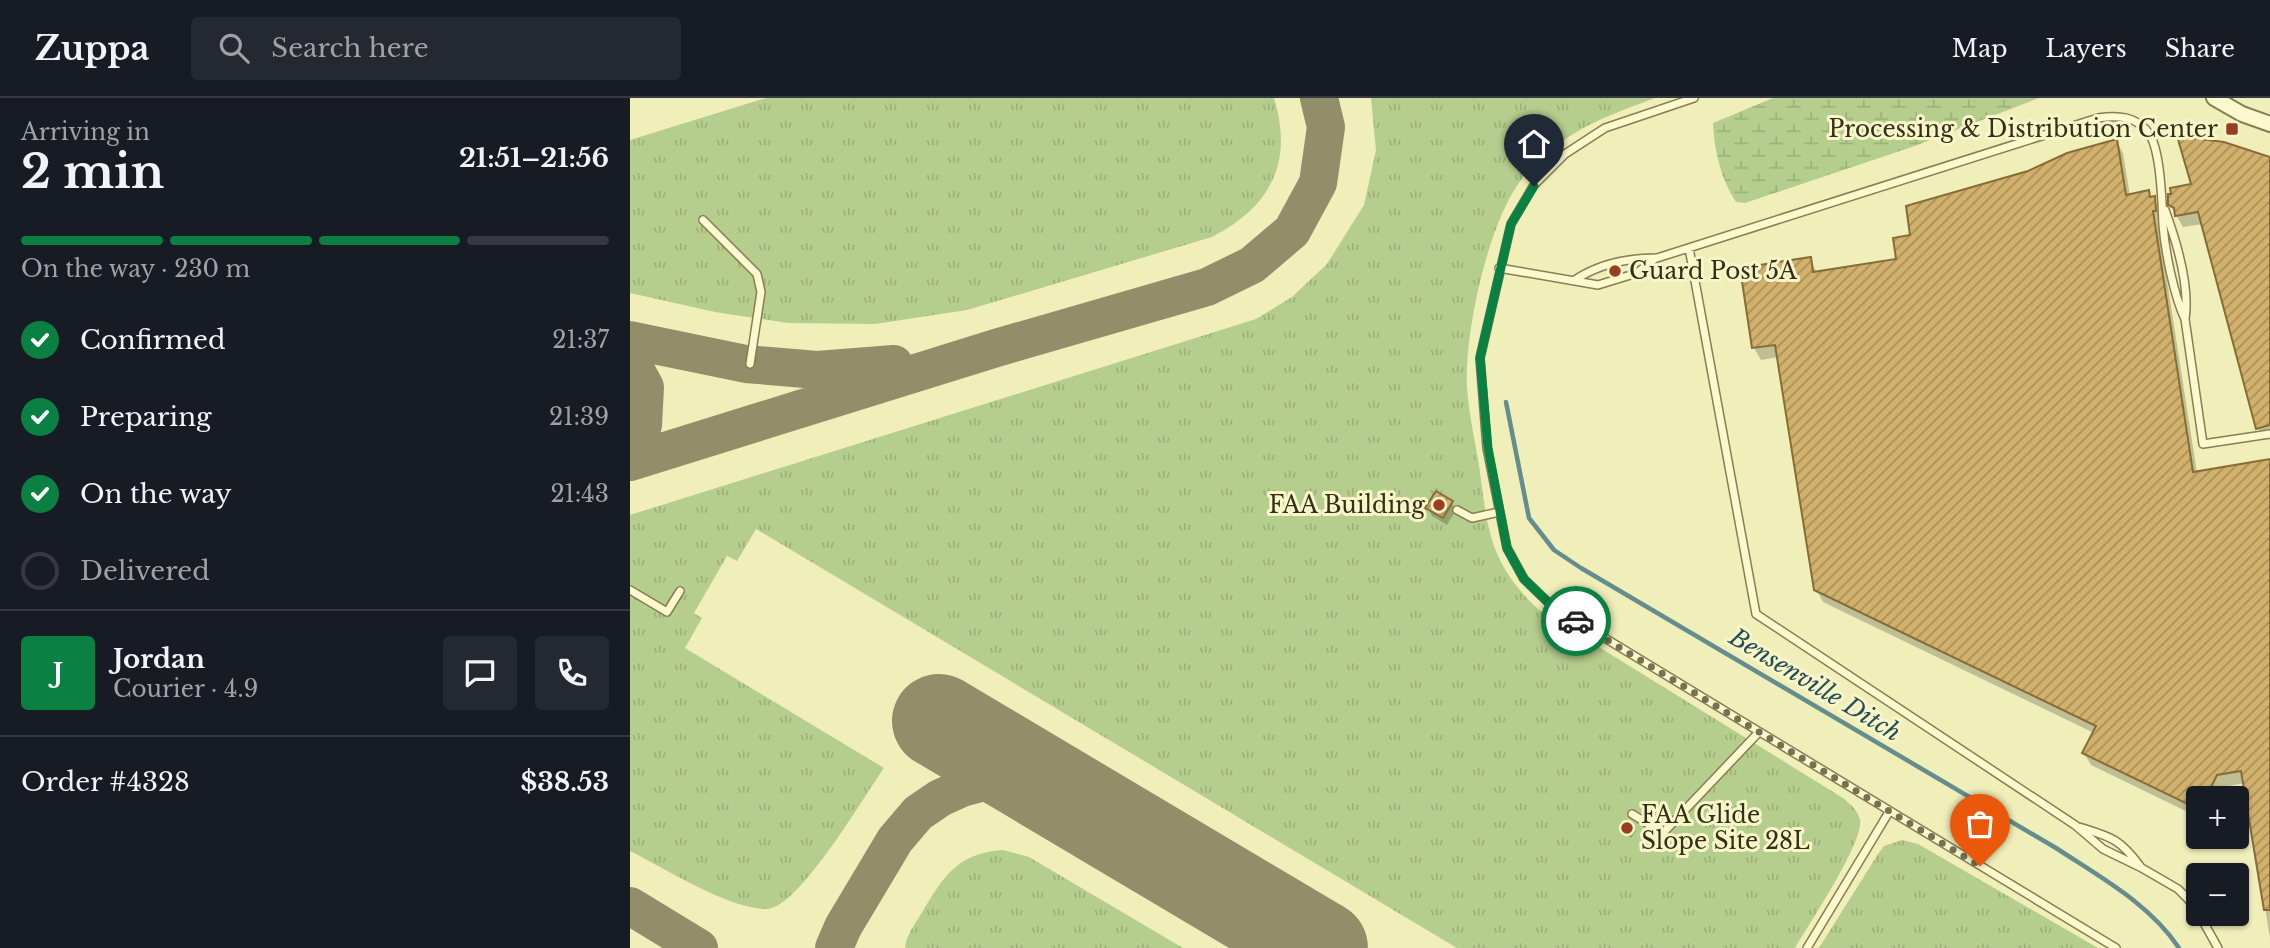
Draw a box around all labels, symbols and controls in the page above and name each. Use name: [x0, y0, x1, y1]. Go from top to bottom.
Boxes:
search box: [191, 17, 681, 80]
text: Zuppa: [35, 28, 149, 69]
icon: search: [215, 29, 253, 67]
text: Search here: [271, 32, 429, 64]
text: Map: [1952, 34, 2008, 63]
text: Layers: [2046, 34, 2127, 63]
text: Share: [2165, 34, 2235, 63]
pin: [1504, 114, 1564, 186]
place label: Processing & Distribution Center: [1829, 115, 2218, 143]
text: Arriving in: [21, 118, 150, 146]
marker: Processing & Distribution Center: [2224, 121, 2240, 137]
icon: home: [1515, 125, 1553, 163]
text: 21:51–21:56: [459, 142, 609, 174]
text: 2 min: [21, 143, 164, 200]
text: On the way · 230 m: [21, 255, 250, 283]
place label: Guard Post 5A: [1629, 257, 1798, 285]
marker: Guard Post 5A: [1607, 263, 1623, 279]
icon: check: [21, 321, 59, 359]
text: Confirmed: [80, 324, 225, 356]
text: 21:37: [552, 326, 609, 354]
icon: check: [21, 398, 59, 436]
text: Preparing: [80, 401, 212, 433]
text: 21:39: [549, 403, 609, 431]
icon: check: [21, 475, 59, 513]
text: On the way: [80, 478, 232, 510]
text: 21:43: [550, 480, 609, 508]
place label: FAA Building: [1269, 491, 1425, 519]
marker: FAA Building: [1431, 497, 1447, 513]
text: Delivered: [80, 555, 210, 587]
courier: [1541, 586, 1611, 656]
icon: car: [1557, 602, 1595, 640]
water label: Bensenville Ditch: [1724, 622, 1906, 747]
button: chat: [443, 636, 517, 710]
button: phone: [535, 636, 609, 710]
text: Jordan: [113, 643, 205, 675]
text: J: [53, 657, 63, 689]
text: Courier · 4.9: [113, 675, 258, 703]
text: Order #4328: [21, 766, 190, 798]
text: $38.53: [520, 766, 609, 798]
map controls: [2186, 786, 2249, 926]
button: +: [2186, 786, 2249, 849]
pin: [1950, 794, 2010, 866]
place label: FAA Glide Slope Site 28L: [1641, 801, 1810, 855]
icon: bag: [1961, 805, 1999, 843]
marker: FAA Glide Slope Site 28L: [1619, 820, 1635, 836]
button: −: [2186, 863, 2249, 926]

